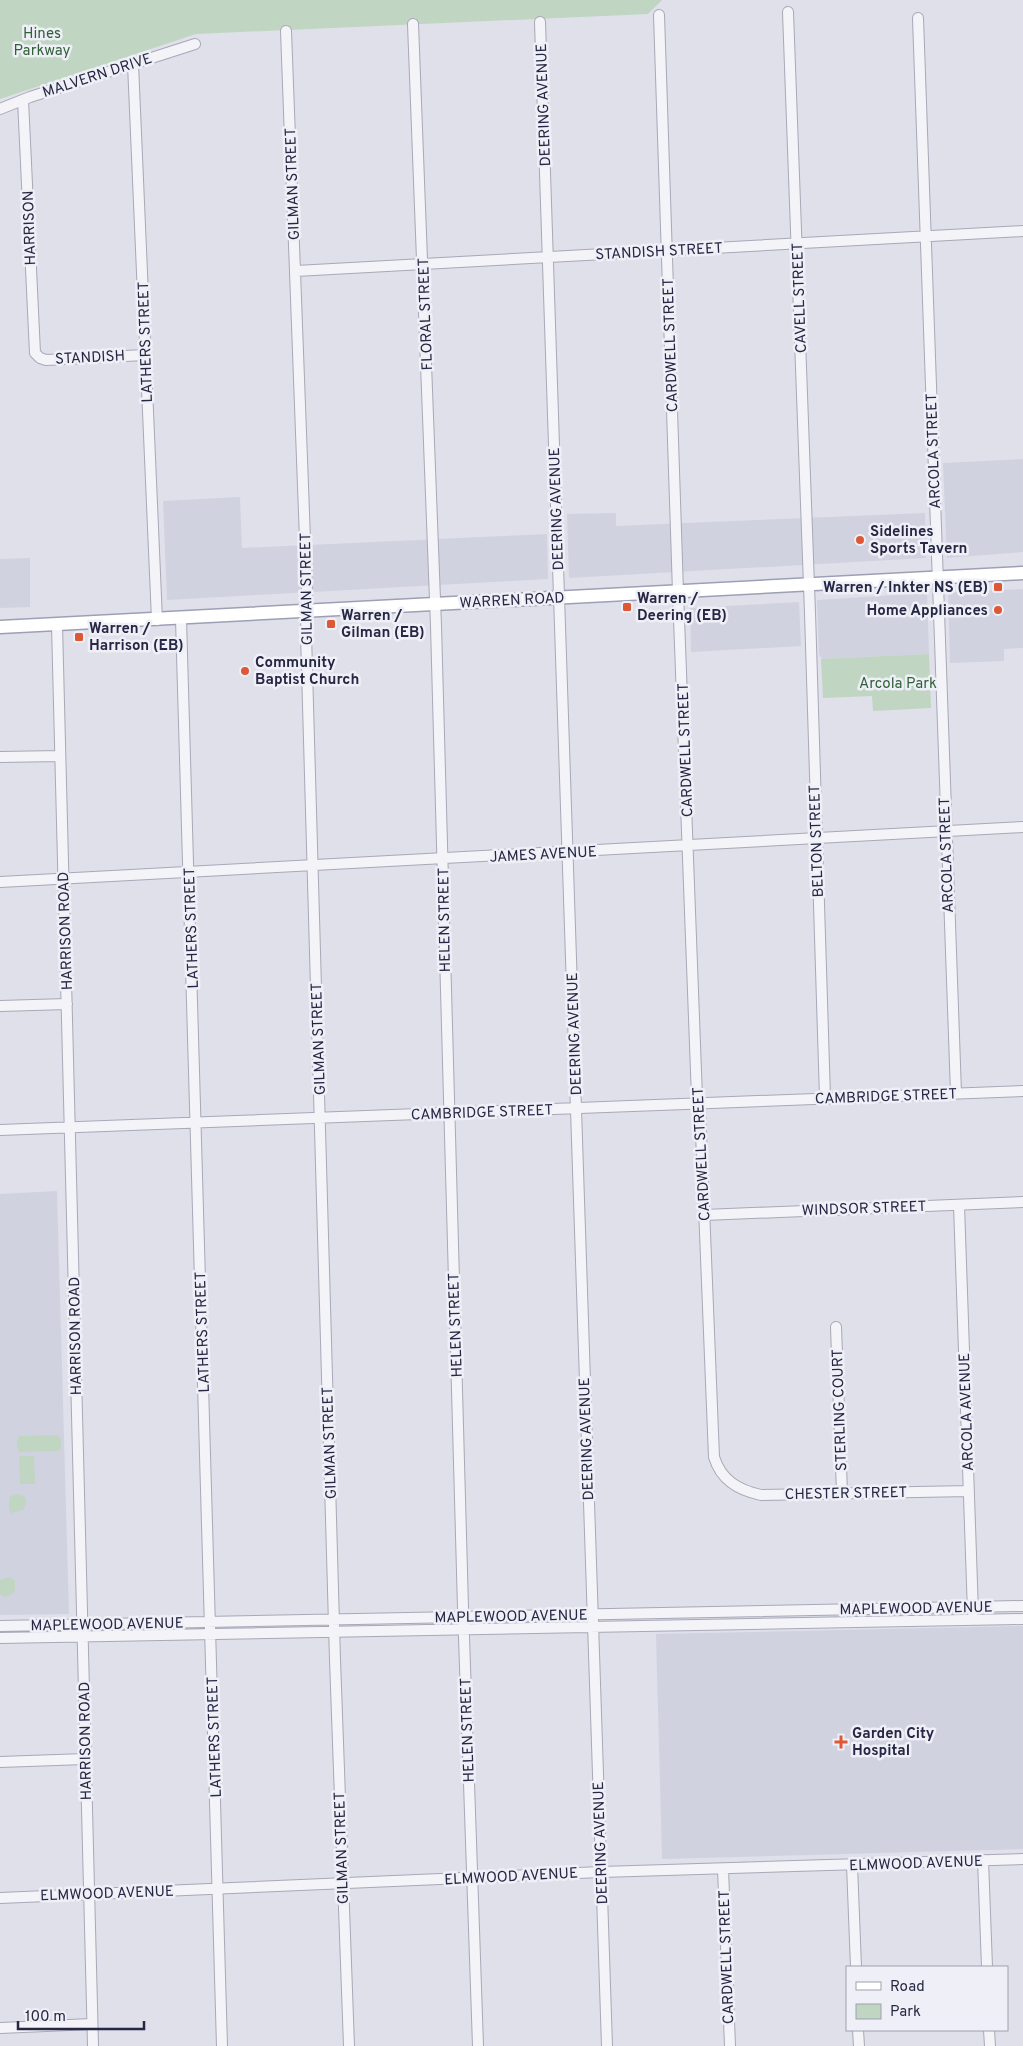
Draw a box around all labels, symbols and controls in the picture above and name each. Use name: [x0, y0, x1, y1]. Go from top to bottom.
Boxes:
park label: Hines Parkway: [13, 25, 71, 61]
street label: DEERING AVENUE: [533, 43, 556, 167]
street label: MALVERN DRIVE: [40, 50, 155, 103]
street label: GILMAN STREET: [282, 127, 305, 241]
street label: HARRISON: [20, 190, 41, 266]
street label: STANDISH STREET: [595, 240, 723, 265]
street label: CAVELL STREET: [789, 242, 812, 354]
street label: FLORAL STREET: [415, 257, 438, 371]
street label: CARDWELL STREET: [660, 277, 683, 412]
street label: LATHERS STREET: [135, 281, 158, 403]
street label: STANDISH: [55, 347, 126, 370]
street label: ARCOLA STREET: [923, 393, 946, 509]
street label: DEERING AVENUE: [546, 447, 569, 571]
place label: Sidelines Sports Tavern: [870, 523, 967, 559]
street label: GILMAN STREET: [297, 532, 318, 645]
marker: Sidelines Sports Tavern: [854, 534, 866, 546]
place label: Warren / Inkter NS (EB): [823, 579, 988, 598]
marker: Warren / Inkter NS (EB): [992, 581, 1004, 593]
street label: WARREN ROAD: [459, 589, 565, 614]
place label: Warren / Deering (EB): [637, 590, 727, 626]
marker: Warren / Deering (EB): [621, 601, 633, 613]
place label: Home Appliances: [866, 602, 988, 621]
marker: Home Appliances: [992, 604, 1004, 616]
place label: Warren / Gilman (EB): [341, 607, 425, 643]
marker: Warren / Gilman (EB): [325, 618, 337, 630]
place label: Warren / Harrison (EB): [89, 620, 184, 656]
marker: Warren / Harrison (EB): [73, 631, 85, 643]
place label: Community Baptist Church: [255, 654, 359, 690]
marker: Community Baptist Church: [239, 665, 251, 677]
park label: Arcola Park: [859, 675, 937, 694]
street label: CARDWELL STREET: [675, 682, 698, 817]
street label: BELTON STREET: [806, 784, 829, 898]
street label: ARCOLA STREET: [936, 797, 959, 913]
street label: JAMES AVENUE: [489, 843, 597, 868]
street label: LATHERS STREET: [181, 867, 204, 989]
street label: HELEN STREET: [435, 867, 456, 972]
street label: HARRISON ROAD: [55, 871, 78, 991]
street label: DEERING AVENUE: [564, 972, 587, 1096]
street label: GILMAN STREET: [308, 982, 331, 1096]
street label: CARDWELL STREET: [689, 1086, 716, 1221]
street label: CAMBRIDGE STREET: [815, 1086, 957, 1109]
street label: CAMBRIDGE STREET: [411, 1102, 553, 1125]
street label: WINDSOR STREET: [801, 1198, 927, 1221]
street label: LATHERS STREET: [192, 1271, 215, 1393]
street label: HELEN STREET: [445, 1272, 468, 1378]
street label: HARRISON ROAD: [66, 1276, 87, 1395]
street label: STERLING COURT: [829, 1348, 852, 1471]
street label: ARCOLA AVENUE: [956, 1352, 979, 1471]
street label: DEERING AVENUE: [576, 1377, 599, 1501]
street label: GILMAN STREET: [319, 1386, 342, 1500]
street label: CHESTER STREET: [785, 1484, 907, 1505]
street label: MAPLEWOOD AVENUE: [839, 1599, 993, 1620]
street label: MAPLEWOOD AVENUE: [434, 1607, 588, 1628]
street label: MAPLEWOOD AVENUE: [30, 1615, 184, 1636]
street label: LATHERS STREET: [204, 1676, 227, 1798]
street label: HELEN STREET: [457, 1677, 480, 1783]
street label: HARRISON ROAD: [76, 1681, 97, 1800]
place label: Garden City Hospital: [852, 1725, 935, 1761]
marker: Garden City Hospital: [834, 1735, 848, 1749]
street label: DEERING AVENUE: [590, 1781, 613, 1905]
street label: GILMAN STREET: [331, 1791, 354, 1905]
street label: ELMWOOD AVENUE: [849, 1853, 983, 1876]
street label: ELMWOOD AVENUE: [444, 1865, 578, 1890]
street label: ELMWOOD AVENUE: [40, 1883, 174, 1906]
street label: CARDWELL STREET: [716, 1889, 739, 2024]
legend: [846, 1966, 1008, 2031]
text: Road: [890, 1978, 925, 1997]
scale bar: [18, 1998, 144, 2030]
text: Park: [890, 2003, 921, 2022]
text: 100 m: [25, 2008, 66, 2027]

